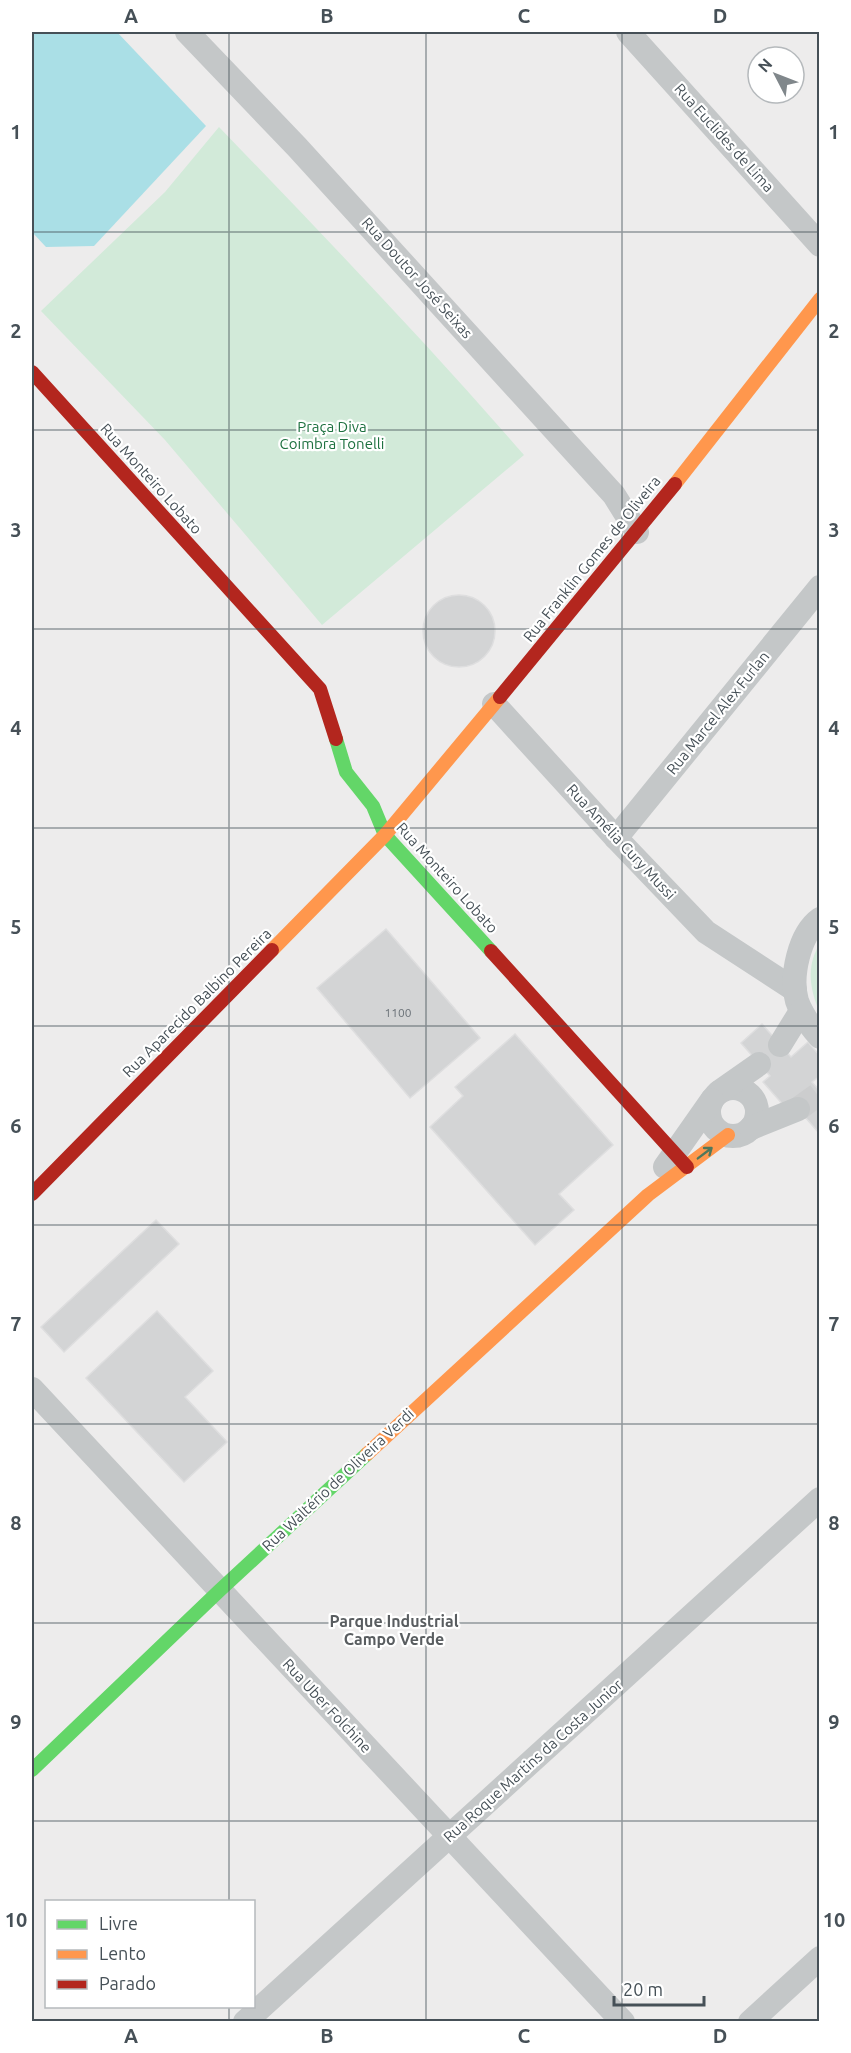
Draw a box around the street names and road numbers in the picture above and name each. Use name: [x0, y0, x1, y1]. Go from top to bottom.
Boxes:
street label: Rua Euclides de Lima: [671, 80, 777, 195]
street label: Rua Doutor José Seixas: [359, 214, 476, 342]
street label: Rua Monteiro Lobato: [97, 420, 205, 537]
street label: Rua Franklin Gomes de Oliveira: [520, 473, 664, 645]
street label: Rua Marcel Alex Furlan: [663, 648, 772, 778]
street label: Rua Amélia Cury Mussi: [564, 781, 679, 903]
street label: Rua Monteiro Lobato: [393, 819, 501, 936]
street label: Rua Aparecido Balbino Pereira: [119, 925, 274, 1080]
street label: Rua Waltério de Oliveira Verdi: [258, 1405, 417, 1554]
street label: Rua Uber Folchine: [280, 1655, 375, 1756]
street label: Rua Roque Martins da Costa Junior: [440, 1676, 626, 1845]

